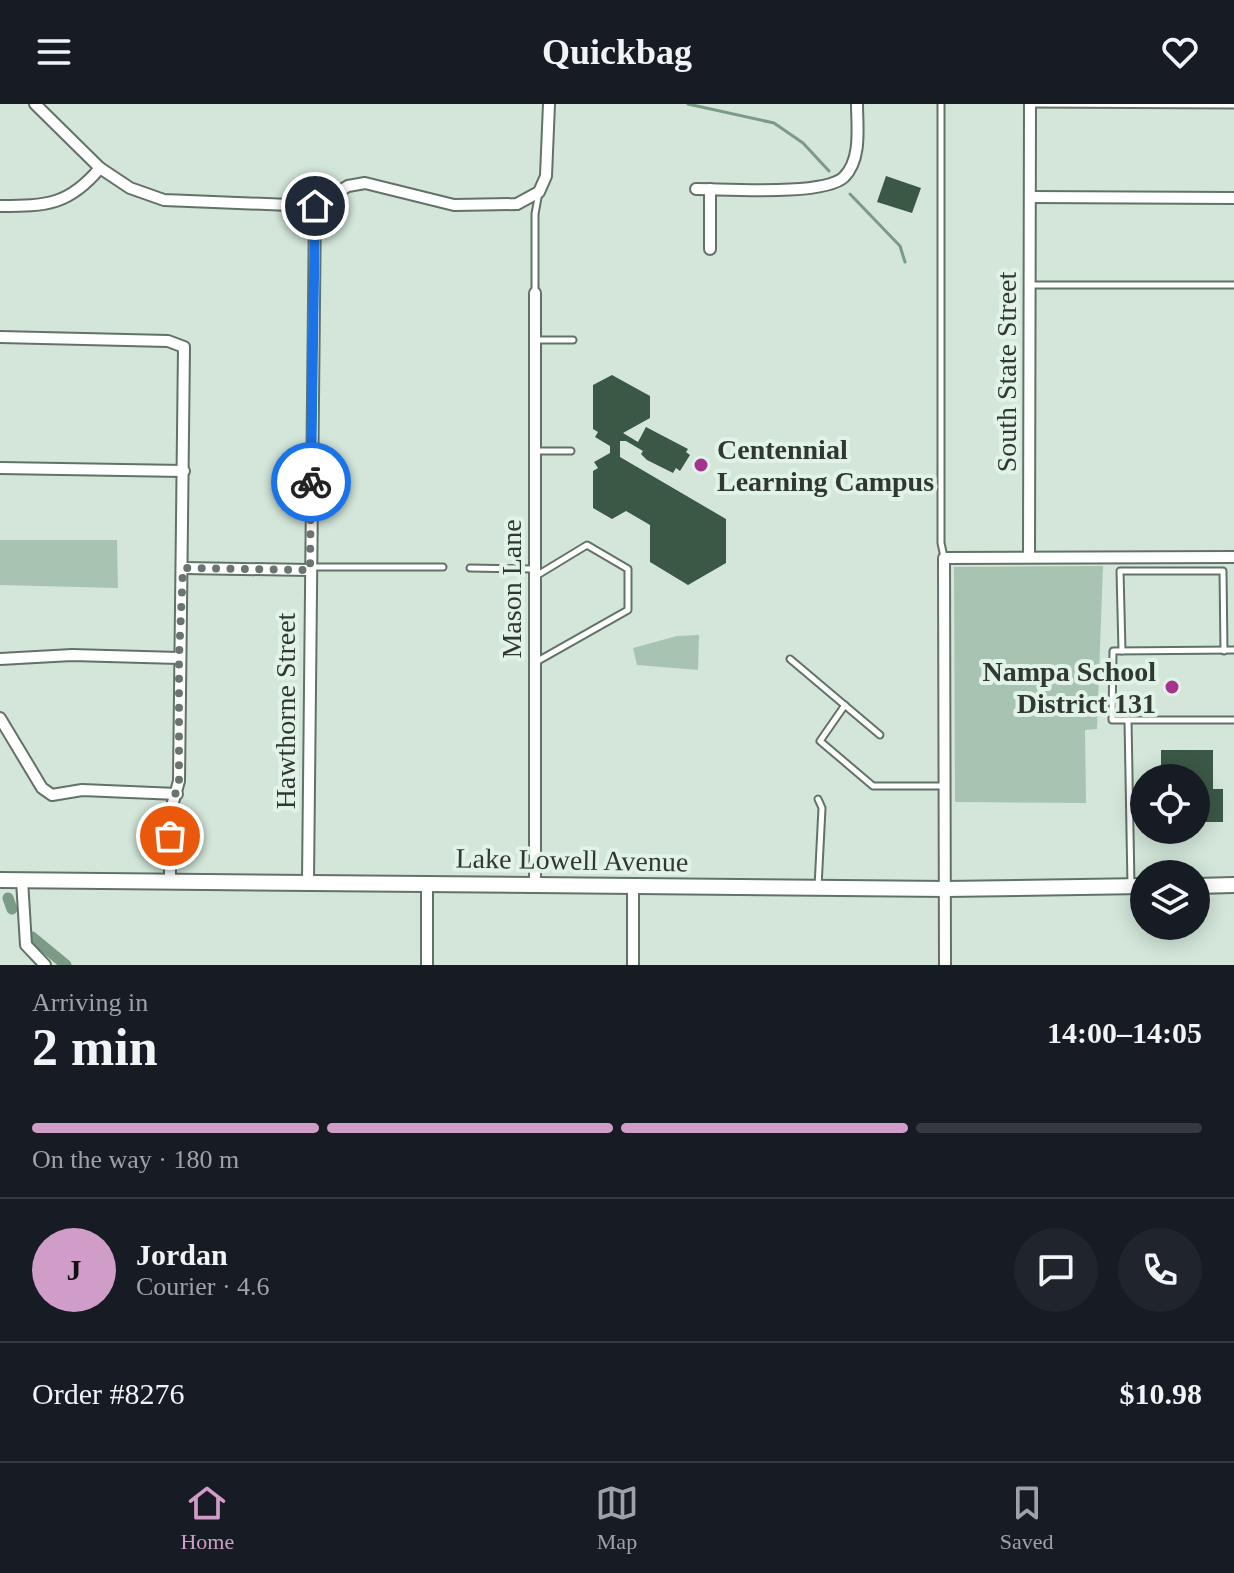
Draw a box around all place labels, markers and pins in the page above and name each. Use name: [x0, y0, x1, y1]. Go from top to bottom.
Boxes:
pin: [281, 172, 349, 240]
place label: Centennial Learning Campus: [717, 434, 934, 497]
marker: Centennial Learning Campus: [692, 456, 710, 474]
place label: Nampa School District 131: [983, 656, 1156, 719]
marker: Nampa School District 131: [1163, 678, 1181, 696]
pin: [136, 802, 204, 870]

